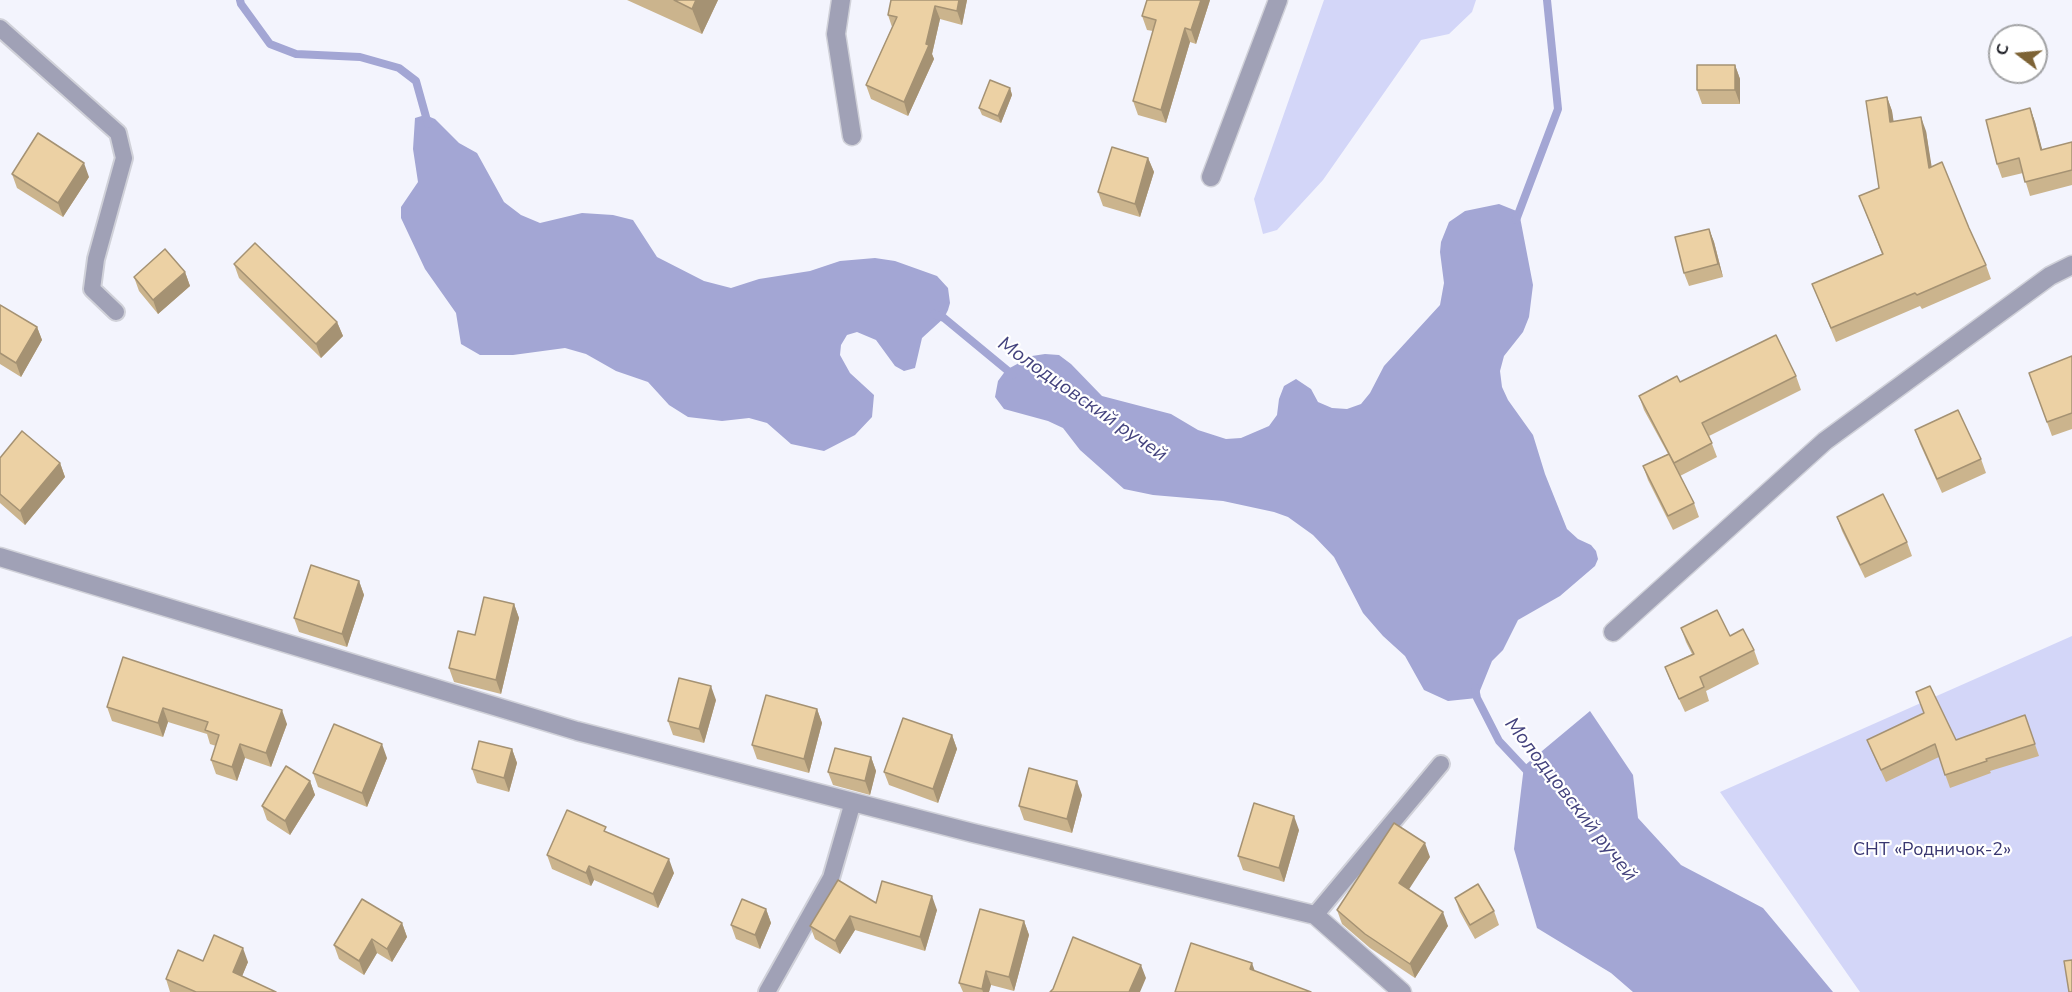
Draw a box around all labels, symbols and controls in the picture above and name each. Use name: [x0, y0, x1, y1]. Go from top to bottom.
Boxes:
north arrow: [1988, 24, 2048, 84]
text: С: [1991, 41, 2015, 58]
water label: Молодцовский ручей: [993, 332, 1171, 468]
water label: Молодцовский ручей: [1499, 713, 1641, 887]
park label: СНТ «Родничок-2»: [1853, 840, 2011, 862]

